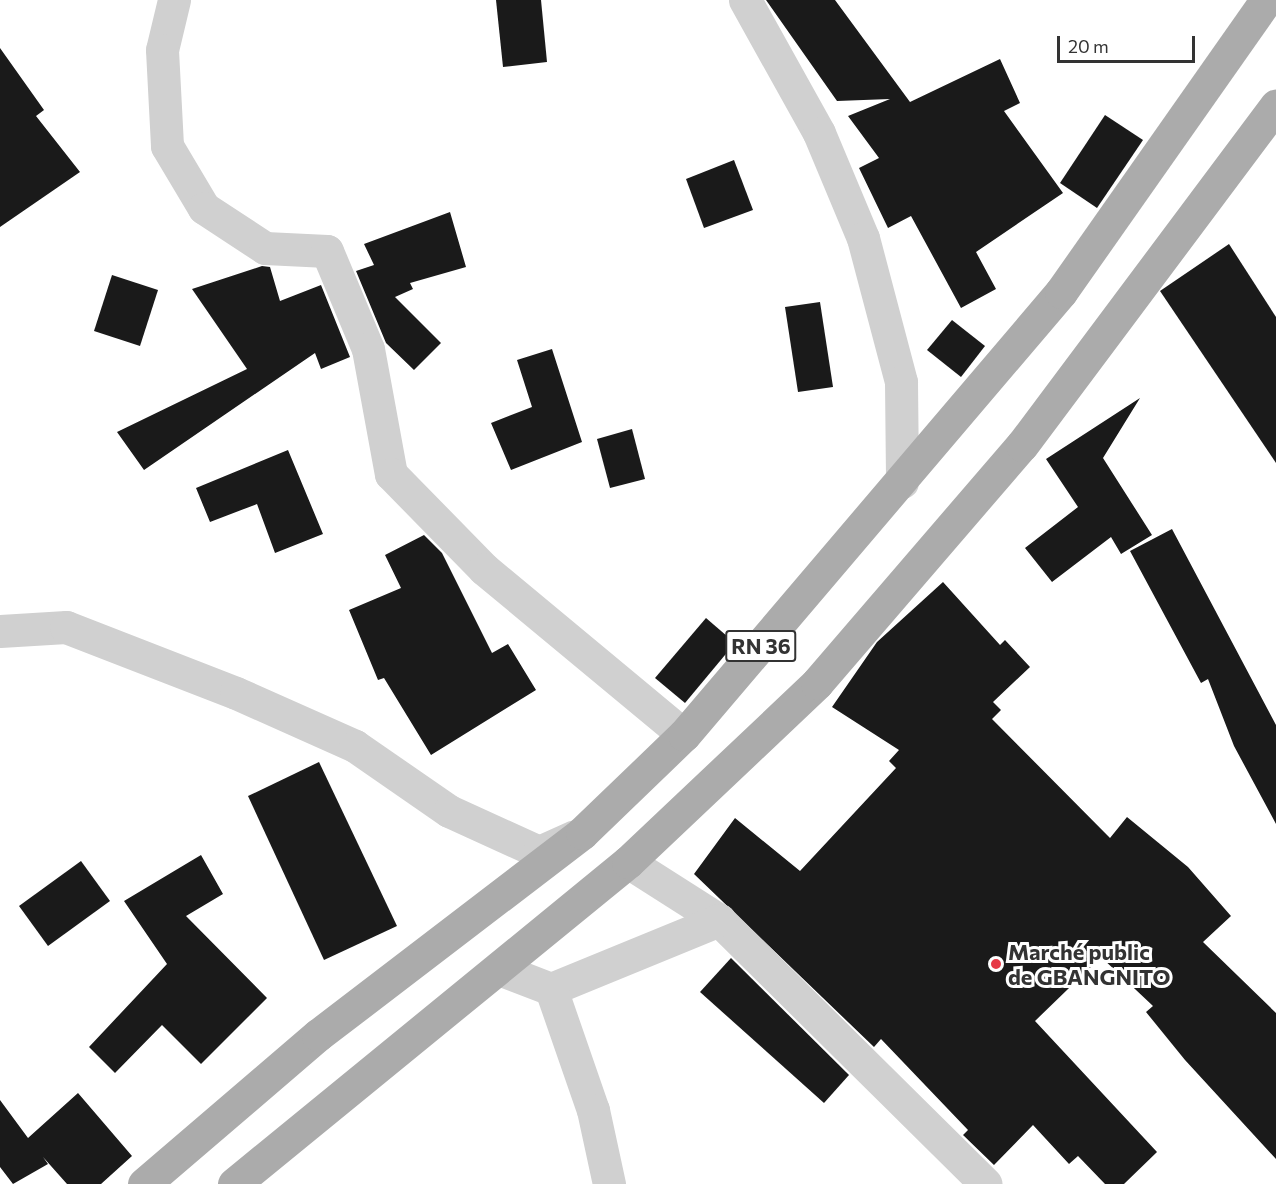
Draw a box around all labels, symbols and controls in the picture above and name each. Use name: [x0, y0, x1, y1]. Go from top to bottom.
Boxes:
scale bar: [1060, 24, 1198, 62]
text: 20 m: [1068, 35, 1109, 57]
road number: RN 36: [725, 628, 797, 664]
place label: Marché public de GBANGNITO: [1008, 938, 1171, 990]
marker: Marché public de GBANGNITO: [989, 957, 1003, 971]

